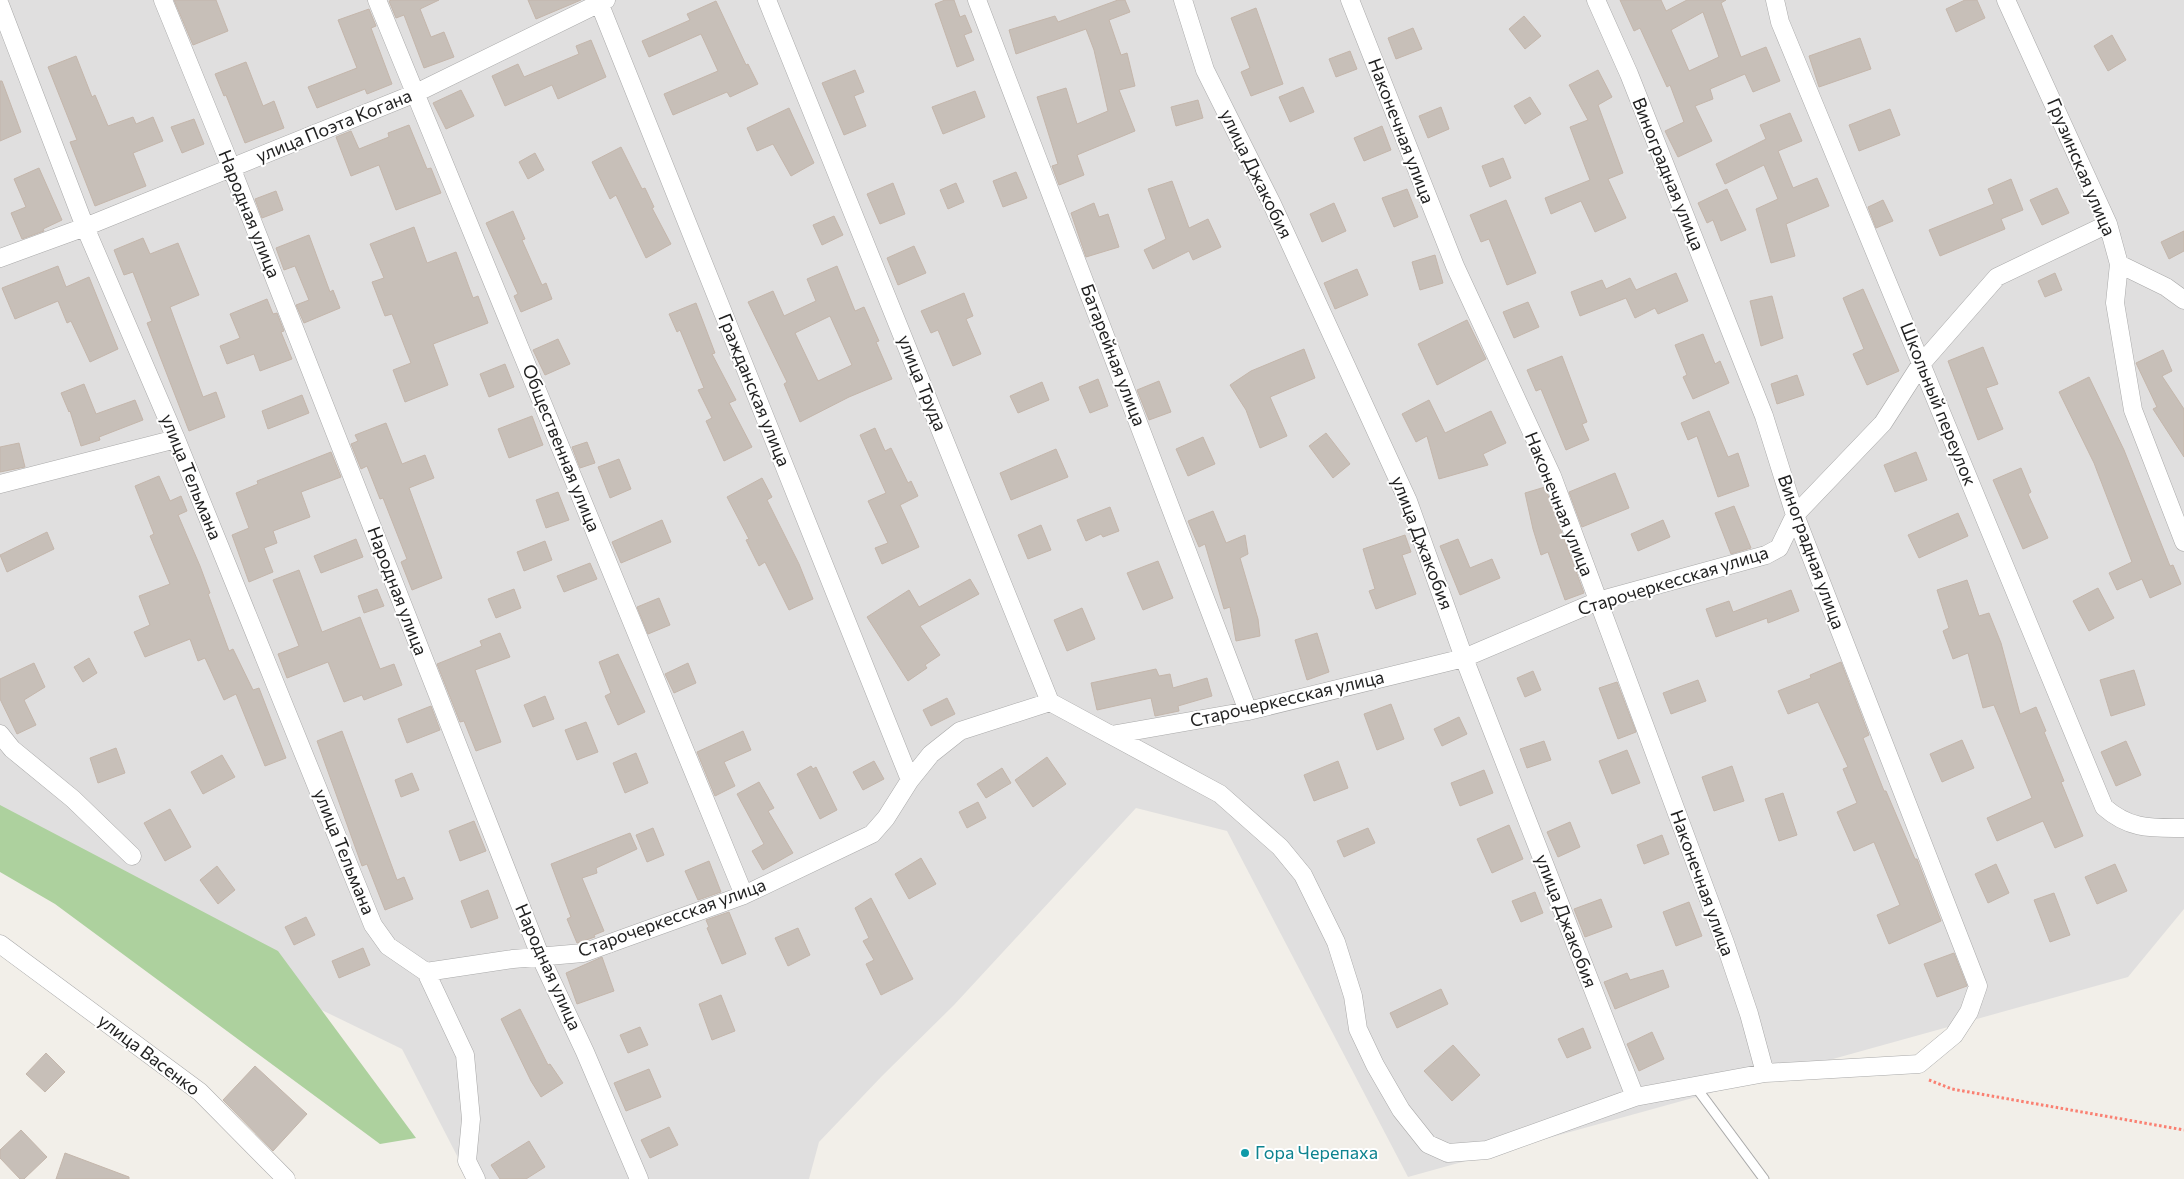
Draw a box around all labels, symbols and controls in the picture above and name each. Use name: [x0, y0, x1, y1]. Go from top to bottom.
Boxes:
street label: Наконечная улица: [1364, 55, 1440, 206]
street label: улица Поэта Когана: [253, 84, 415, 166]
street label: Виноградная улица: [1628, 94, 1710, 253]
street label: Грузинская улица: [2043, 94, 2121, 239]
street label: улица Джакобия: [1216, 105, 1298, 242]
street label: Народная улица: [214, 146, 286, 281]
street label: Батарейная улица: [1077, 280, 1151, 429]
street label: Гражданская улица: [714, 310, 796, 469]
street label: Школьный переулок: [1896, 319, 1982, 489]
street label: улица Труда: [894, 331, 952, 434]
street label: Общественная улица: [518, 361, 606, 535]
street label: улица Тельмана: [157, 411, 227, 543]
street label: Наконечная улица: [1521, 428, 1599, 579]
street label: Виноградная улица: [1774, 471, 1850, 632]
street label: улица Джакобия: [1387, 473, 1458, 612]
street label: Народная улица: [363, 523, 433, 658]
street label: Старочеркесская улица: [1575, 541, 1771, 620]
street label: Старочеркесская улица: [1188, 665, 1386, 731]
street label: улица Тельмана: [310, 786, 380, 918]
street label: Наконечная улица: [1666, 807, 1740, 959]
street label: улица Джакобия: [1531, 851, 1602, 990]
street label: Старочеркесская улица: [575, 873, 769, 961]
street label: Народная улица: [511, 900, 587, 1033]
street label: улица Васенко: [94, 1009, 205, 1100]
place label: Гора Черепаха: [1255, 1141, 1378, 1163]
marker: Гора Черепаха: [1239, 1147, 1251, 1159]

